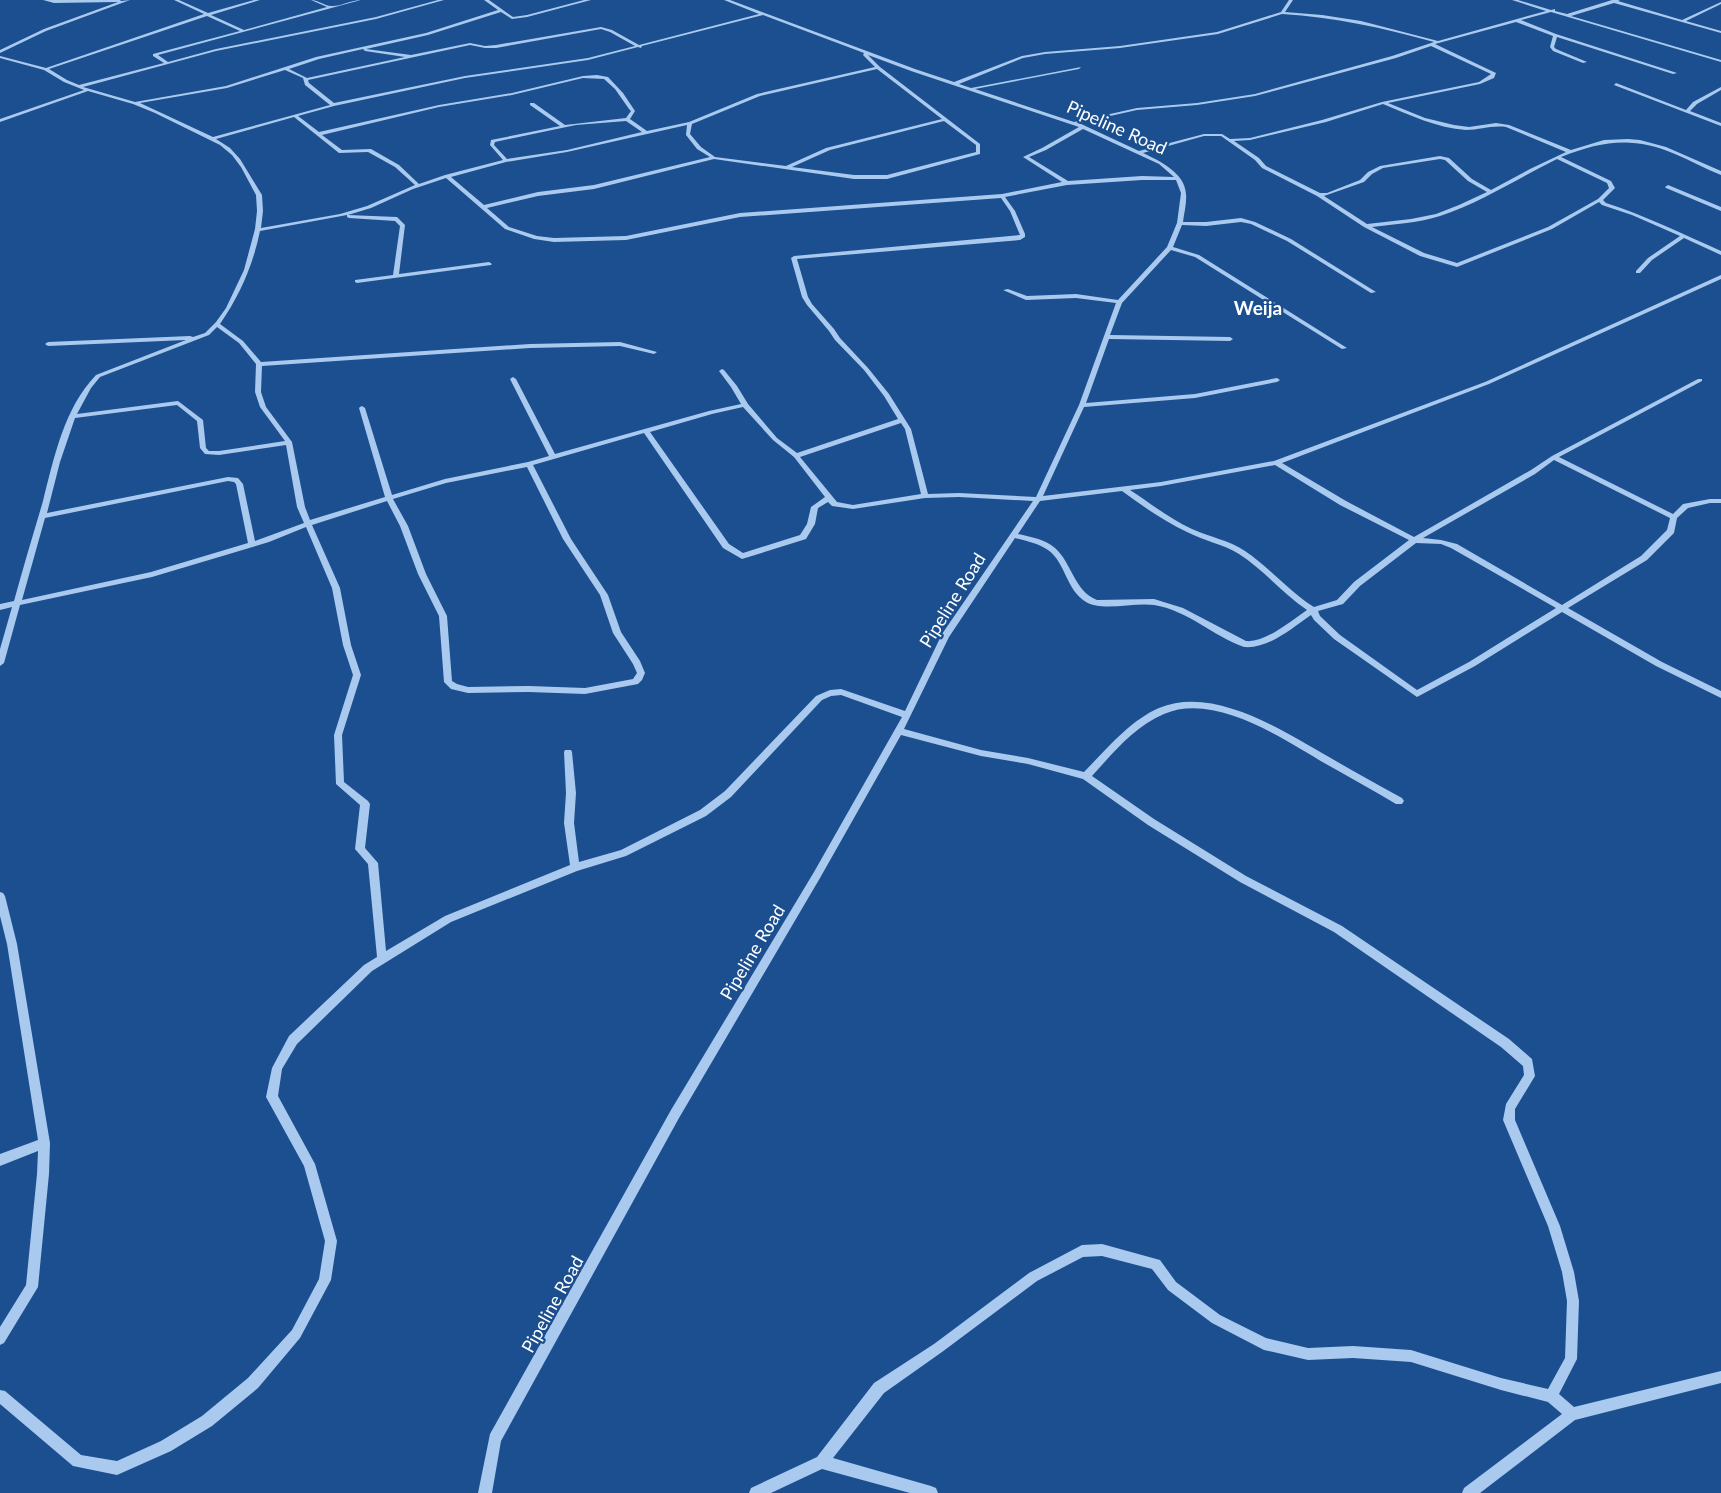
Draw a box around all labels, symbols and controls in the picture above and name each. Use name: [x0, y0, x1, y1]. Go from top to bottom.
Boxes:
street label: Pipeline Road: [1064, 95, 1170, 159]
district label: Weija: [1234, 296, 1282, 319]
street label: Pipeline Road: [914, 549, 990, 651]
street label: Pipeline Road: [715, 900, 789, 1004]
street label: Pipeline Road: [516, 1252, 588, 1356]

